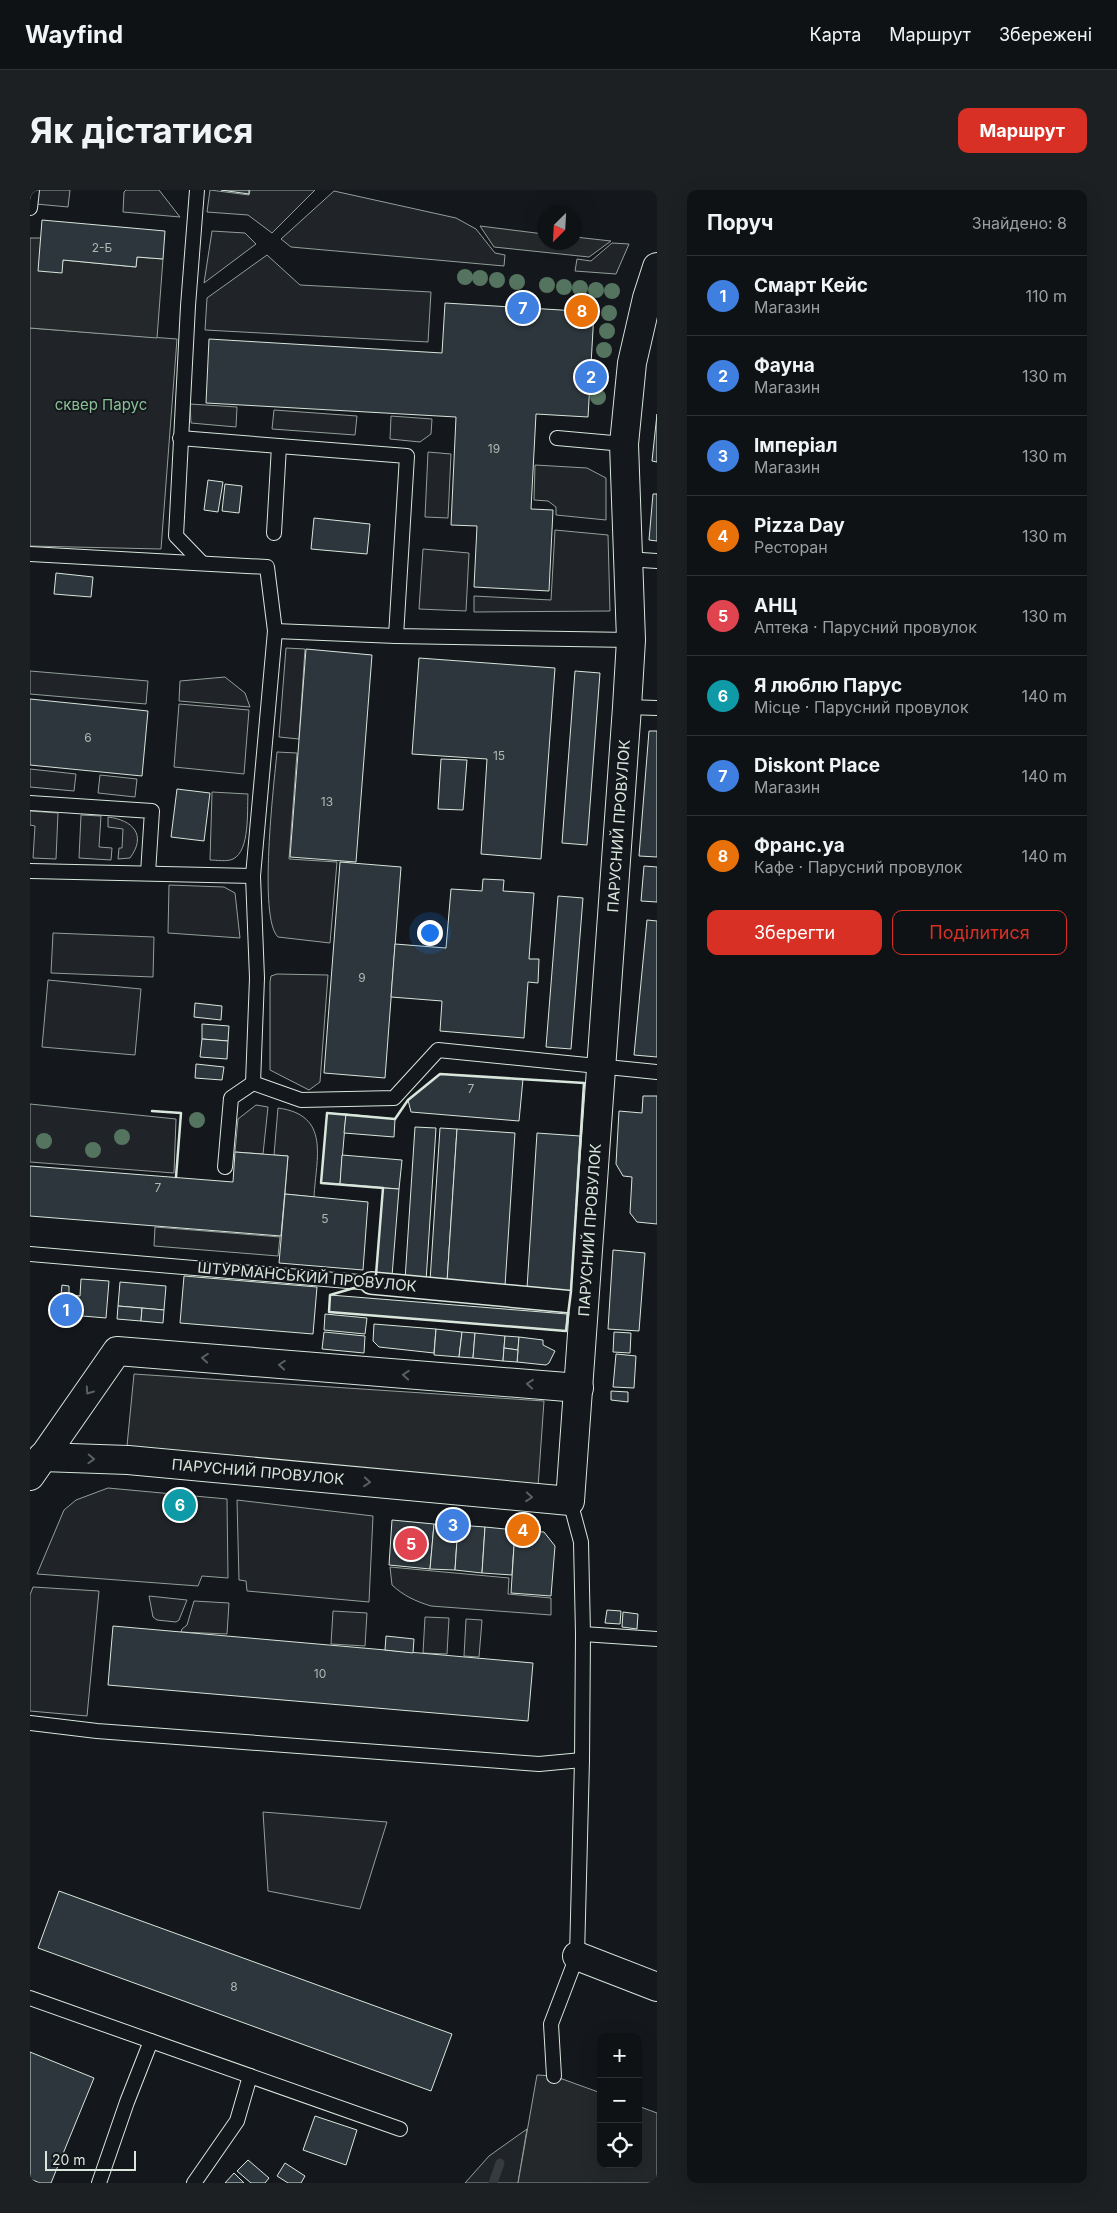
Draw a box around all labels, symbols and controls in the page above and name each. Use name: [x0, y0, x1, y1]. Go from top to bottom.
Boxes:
text: Wayfind: [25, 20, 123, 49]
text: Карта: [810, 24, 861, 45]
text: Маршрут: [889, 24, 971, 45]
text: Збережені: [999, 24, 1092, 45]
button: Маршрут: [958, 108, 1087, 153]
text: Як дістатися: [30, 109, 254, 151]
north arrow: [537, 205, 582, 250]
text: Поруч: [707, 210, 774, 235]
text: Знайдено: 8: [972, 213, 1067, 233]
house number: 2-Б: [92, 240, 113, 255]
text: Смарт Кейс: [754, 274, 868, 297]
text: 1: [720, 286, 726, 306]
text: 110 m: [1025, 286, 1067, 306]
pin: 7: [507, 289, 539, 327]
pin: 8: [566, 292, 598, 330]
text: Магазин: [754, 297, 820, 317]
text: Фауна: [754, 354, 815, 377]
pin: 2: [575, 358, 607, 396]
text: 2: [718, 366, 728, 386]
text: 130 m: [1022, 366, 1067, 386]
text: Магазин: [754, 377, 820, 397]
park label: сквер Парус: [55, 395, 147, 414]
text: Імперіал: [754, 434, 837, 457]
house number: 19: [488, 441, 500, 456]
text: 3: [718, 446, 728, 466]
text: 130 m: [1022, 446, 1067, 466]
text: Магазин: [754, 457, 820, 477]
text: Pizza Day: [754, 514, 845, 537]
text: 4: [718, 526, 728, 546]
text: 130 m: [1022, 526, 1067, 546]
text: Ресторан: [754, 537, 828, 557]
text: АНЦ: [754, 594, 797, 617]
text: 5: [718, 606, 728, 626]
text: 130 m: [1022, 606, 1067, 626]
text: Аптека · Парусний провулок: [754, 617, 977, 637]
text: Я люблю Парус: [754, 674, 902, 697]
text: 6: [718, 686, 728, 706]
text: 140 m: [1022, 686, 1067, 706]
text: Місце · Парусний провулок: [754, 697, 969, 717]
house number: 6: [84, 730, 92, 745]
street label: ПАРУСНИЙ ПРОВУЛОК: [603, 739, 634, 913]
house number: 15: [493, 748, 505, 763]
text: Diskont Place: [754, 754, 880, 777]
text: 7: [718, 766, 728, 786]
text: 140 m: [1022, 766, 1067, 786]
text: Магазин: [754, 777, 820, 797]
house number: 13: [321, 794, 333, 809]
text: Франс.уа: [754, 834, 845, 857]
text: 8: [718, 846, 728, 866]
text: 140 m: [1022, 846, 1067, 866]
text: Кафе · Парусний провулок: [754, 857, 962, 877]
button: Зберегти: [707, 910, 882, 955]
button: Поділитися: [892, 910, 1067, 955]
your location: [417, 920, 443, 946]
house number: 9: [358, 970, 366, 985]
house number: 7: [468, 1081, 475, 1096]
street label: ПАРУСНИЙ ПРОВУЛОК: [574, 1143, 605, 1317]
house number: 7: [155, 1180, 162, 1195]
house number: 5: [321, 1211, 329, 1226]
street label: ШТУРМАНСЬКИЙ ПРОВУЛОК: [197, 1257, 417, 1296]
pin: 1: [50, 1291, 82, 1329]
one-way arrow: [200, 1353, 208, 1364]
one-way arrow: [278, 1360, 286, 1371]
one-way arrow: [402, 1369, 410, 1380]
one-way arrow: [526, 1379, 534, 1390]
one-way arrow: [86, 1386, 95, 1395]
one-way arrow: [88, 1454, 95, 1464]
street label: ПАРУСНИЙ ПРОВУЛОК: [171, 1454, 345, 1489]
one-way arrow: [363, 1476, 371, 1487]
pin: 6: [164, 1486, 196, 1524]
one-way arrow: [525, 1491, 533, 1502]
pin: 3: [437, 1506, 469, 1544]
pin: 4: [507, 1511, 539, 1549]
pin: 5: [395, 1525, 427, 1563]
house number: 10: [314, 1666, 326, 1681]
house number: 8: [230, 1979, 238, 1994]
map controls: [597, 2033, 642, 2168]
button: +: [597, 2033, 642, 2078]
button: −: [597, 2078, 642, 2123]
button: locate: [597, 2123, 642, 2168]
scale bar: [45, 2148, 136, 2171]
text: 20 m: [52, 2151, 86, 2168]

